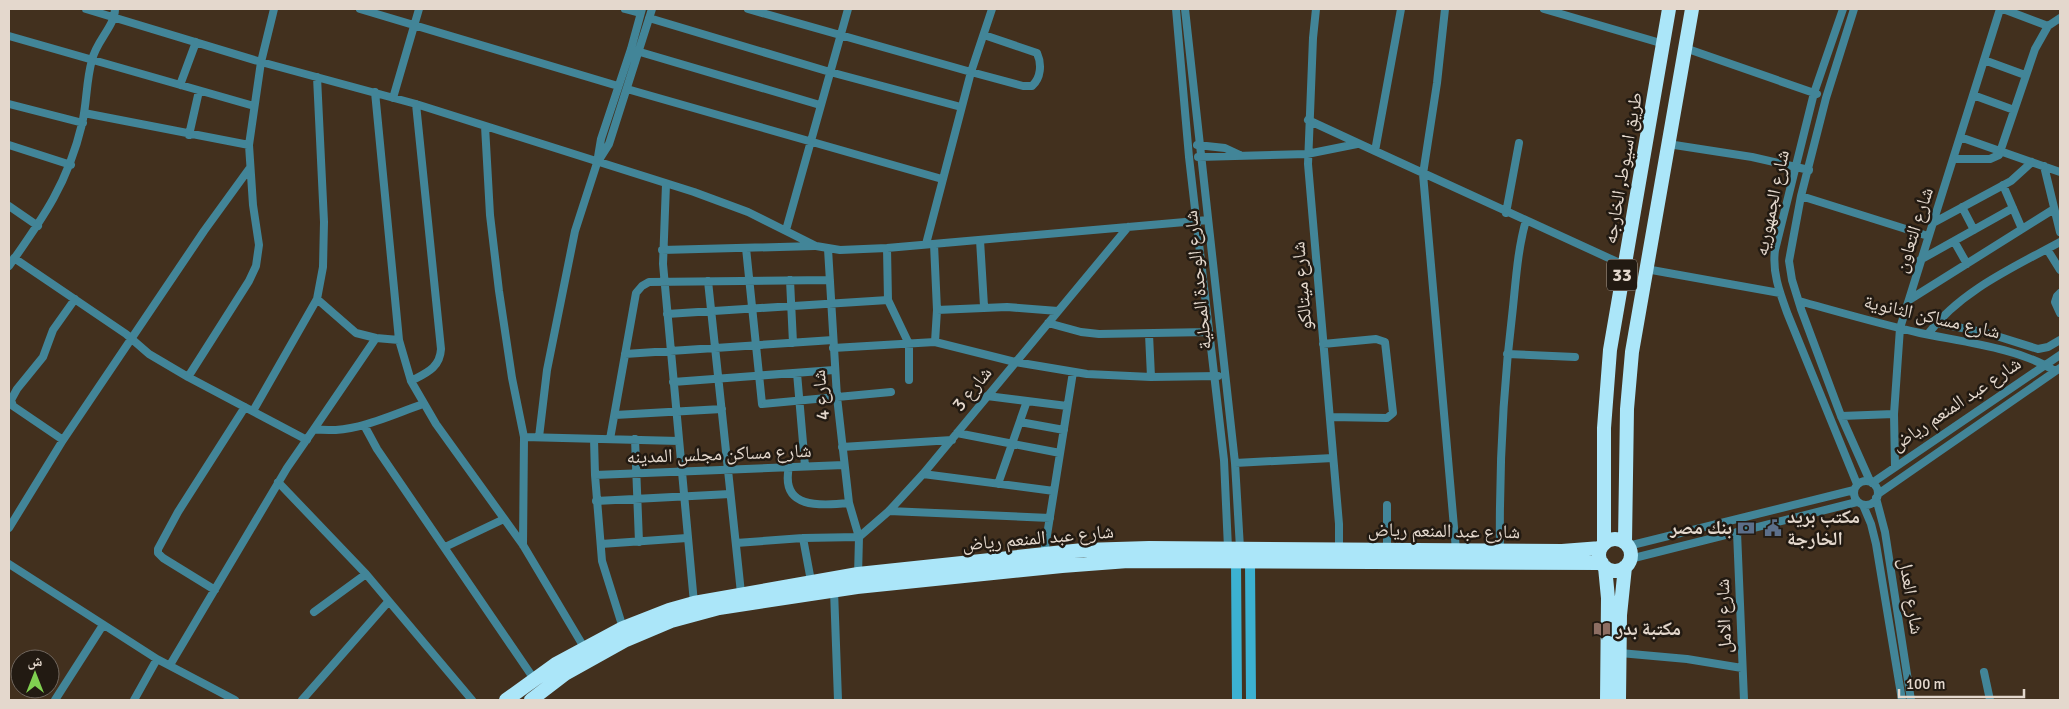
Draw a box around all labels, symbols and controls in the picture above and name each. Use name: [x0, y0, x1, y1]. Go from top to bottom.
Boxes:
street label: طريق اسيوط, الخارجه: [1598, 90, 1648, 246]
street label: شارع الجمهوريه: [1749, 148, 1795, 258]
street label: شارع التعاون: [1889, 184, 1939, 276]
street label: شارع الوحدة المحلية: [1179, 209, 1217, 351]
street label: شارع ميتالكو: [1286, 241, 1318, 331]
road number: 33: [1607, 260, 1637, 290]
street label: شارع مساكن الثانوية: [1862, 290, 2002, 344]
street label: شارع عبد المنعم رياض: [1886, 352, 2026, 456]
street label: شارع 3: [947, 362, 997, 416]
street label: شارع 4: [807, 369, 835, 421]
street label: شارع مساكن مجلس المدينه: [626, 439, 812, 469]
place label: مكتب بريد الخارجة: [1787, 505, 1860, 551]
place label: بنك مصر: [1669, 516, 1732, 540]
street label: شارع عبد المنعم رياض: [1368, 518, 1520, 544]
bank icon: بنك مصر: [1736, 518, 1756, 538]
public building icon: مكتب بريد الخارجة: [1763, 518, 1783, 538]
street label: شارع عبد المنعم رياض: [961, 519, 1115, 557]
street label: شارع العدل: [1893, 556, 1929, 636]
street label: شارع الامل: [1711, 578, 1737, 654]
place label: مكتبة بدر: [1615, 617, 1681, 641]
library icon: مكتبة بدر: [1592, 619, 1612, 639]
north arrow: [10, 649, 60, 699]
text: ش: [28, 653, 43, 670]
scale bar: [1899, 666, 2024, 698]
text: 100 m: [1906, 675, 1946, 693]

